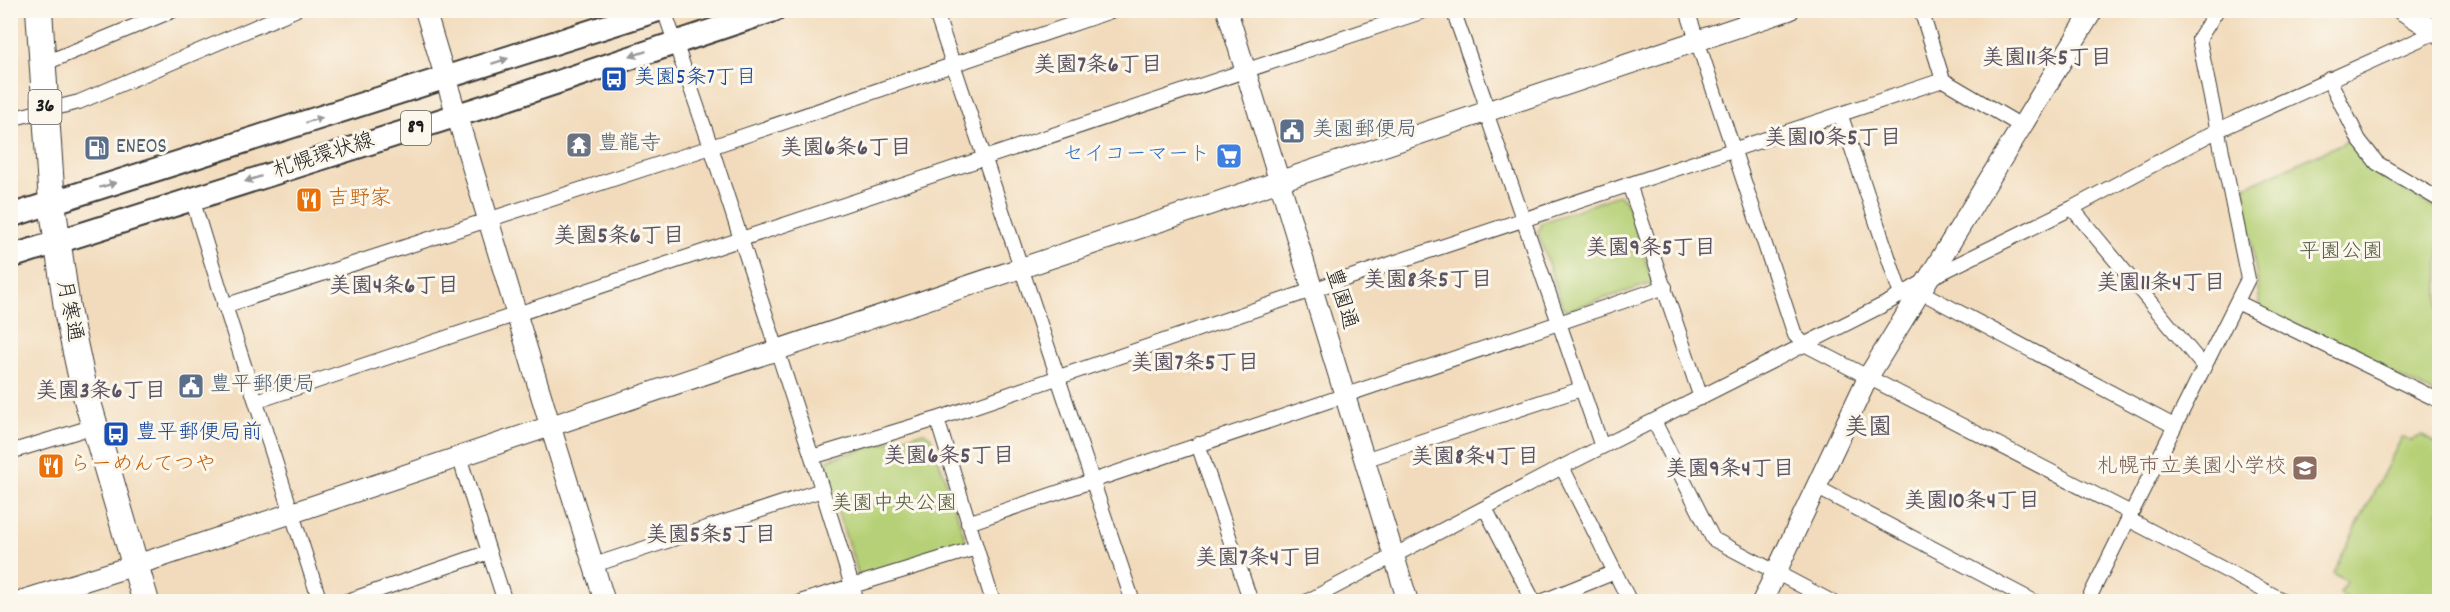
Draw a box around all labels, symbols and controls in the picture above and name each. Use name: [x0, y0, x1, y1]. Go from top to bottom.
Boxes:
district label: 美園11条5丁目: [1982, 44, 2112, 75]
one-way arrow: [629, 50, 647, 60]
district label: 美園7条6丁目: [1033, 51, 1163, 82]
one-way arrow: [491, 56, 509, 65]
bus stop icon: 美園5条7丁目: [599, 64, 629, 94]
place label: 美園5条7丁目: [634, 64, 757, 94]
road number: 36: [28, 90, 62, 124]
road number: 89: [401, 111, 431, 145]
one-way arrow: [305, 115, 323, 124]
public building icon: 美園郵便局: [1277, 116, 1307, 146]
place label: 美園郵便局: [1312, 116, 1417, 146]
district label: 美園10条5丁目: [1765, 124, 1902, 155]
street label: 札幌環状線: [269, 127, 379, 187]
temple icon: 豊龍寺: [564, 130, 594, 160]
place label: 豊龍寺: [598, 130, 661, 160]
fuel station icon: ENEOS: [82, 133, 112, 163]
place label: ENEOS: [116, 133, 167, 163]
district label: 美園6条6丁目: [780, 134, 912, 165]
place label: セイコーマート: [1063, 141, 1210, 171]
supermarket icon: セイコーマート: [1214, 141, 1244, 171]
one-way arrow: [244, 175, 262, 184]
one-way arrow: [99, 180, 117, 189]
restaurant icon: 吉野家: [294, 185, 324, 215]
place label: 吉野家: [328, 185, 391, 215]
district label: 美園5条6丁目: [554, 222, 684, 253]
district label: 美園9条5丁目: [1586, 234, 1716, 265]
park label: 平園公園: [2299, 238, 2383, 268]
street label: 豊園通: [1316, 264, 1364, 334]
district label: 美園8条5丁目: [1363, 266, 1493, 297]
district label: 美園11条4丁目: [2097, 269, 2225, 300]
district label: 美園4条6丁目: [329, 272, 459, 303]
street label: 月寒通: [47, 277, 89, 345]
district label: 美園7条5丁目: [1131, 349, 1259, 380]
public building icon: 豊平郵便局: [176, 371, 206, 401]
place label: 豊平郵便局: [210, 371, 315, 401]
district label: 美園3条6丁目: [36, 377, 166, 408]
district label: 美園: [1844, 412, 1892, 446]
bus stop icon: 豊平郵便局前: [101, 419, 131, 449]
place label: 豊平郵便局前: [136, 419, 262, 449]
district label: 美園6条5丁目: [884, 442, 1014, 473]
district label: 美園8条4丁目: [1411, 443, 1539, 474]
restaurant icon: らーめんてつや: [36, 451, 66, 481]
place label: らーめんてつや: [70, 451, 216, 481]
place label: 札幌市立美園小学校: [2097, 453, 2286, 483]
school or university icon: 札幌市立美園小学校: [2290, 453, 2320, 483]
district label: 美園9条4丁目: [1665, 455, 1795, 486]
district label: 美園10条4丁目: [1904, 487, 2040, 518]
park label: 美園中央公園: [831, 490, 957, 520]
district label: 美園5条5丁目: [646, 521, 776, 552]
district label: 美園7条4丁目: [1195, 544, 1323, 575]

